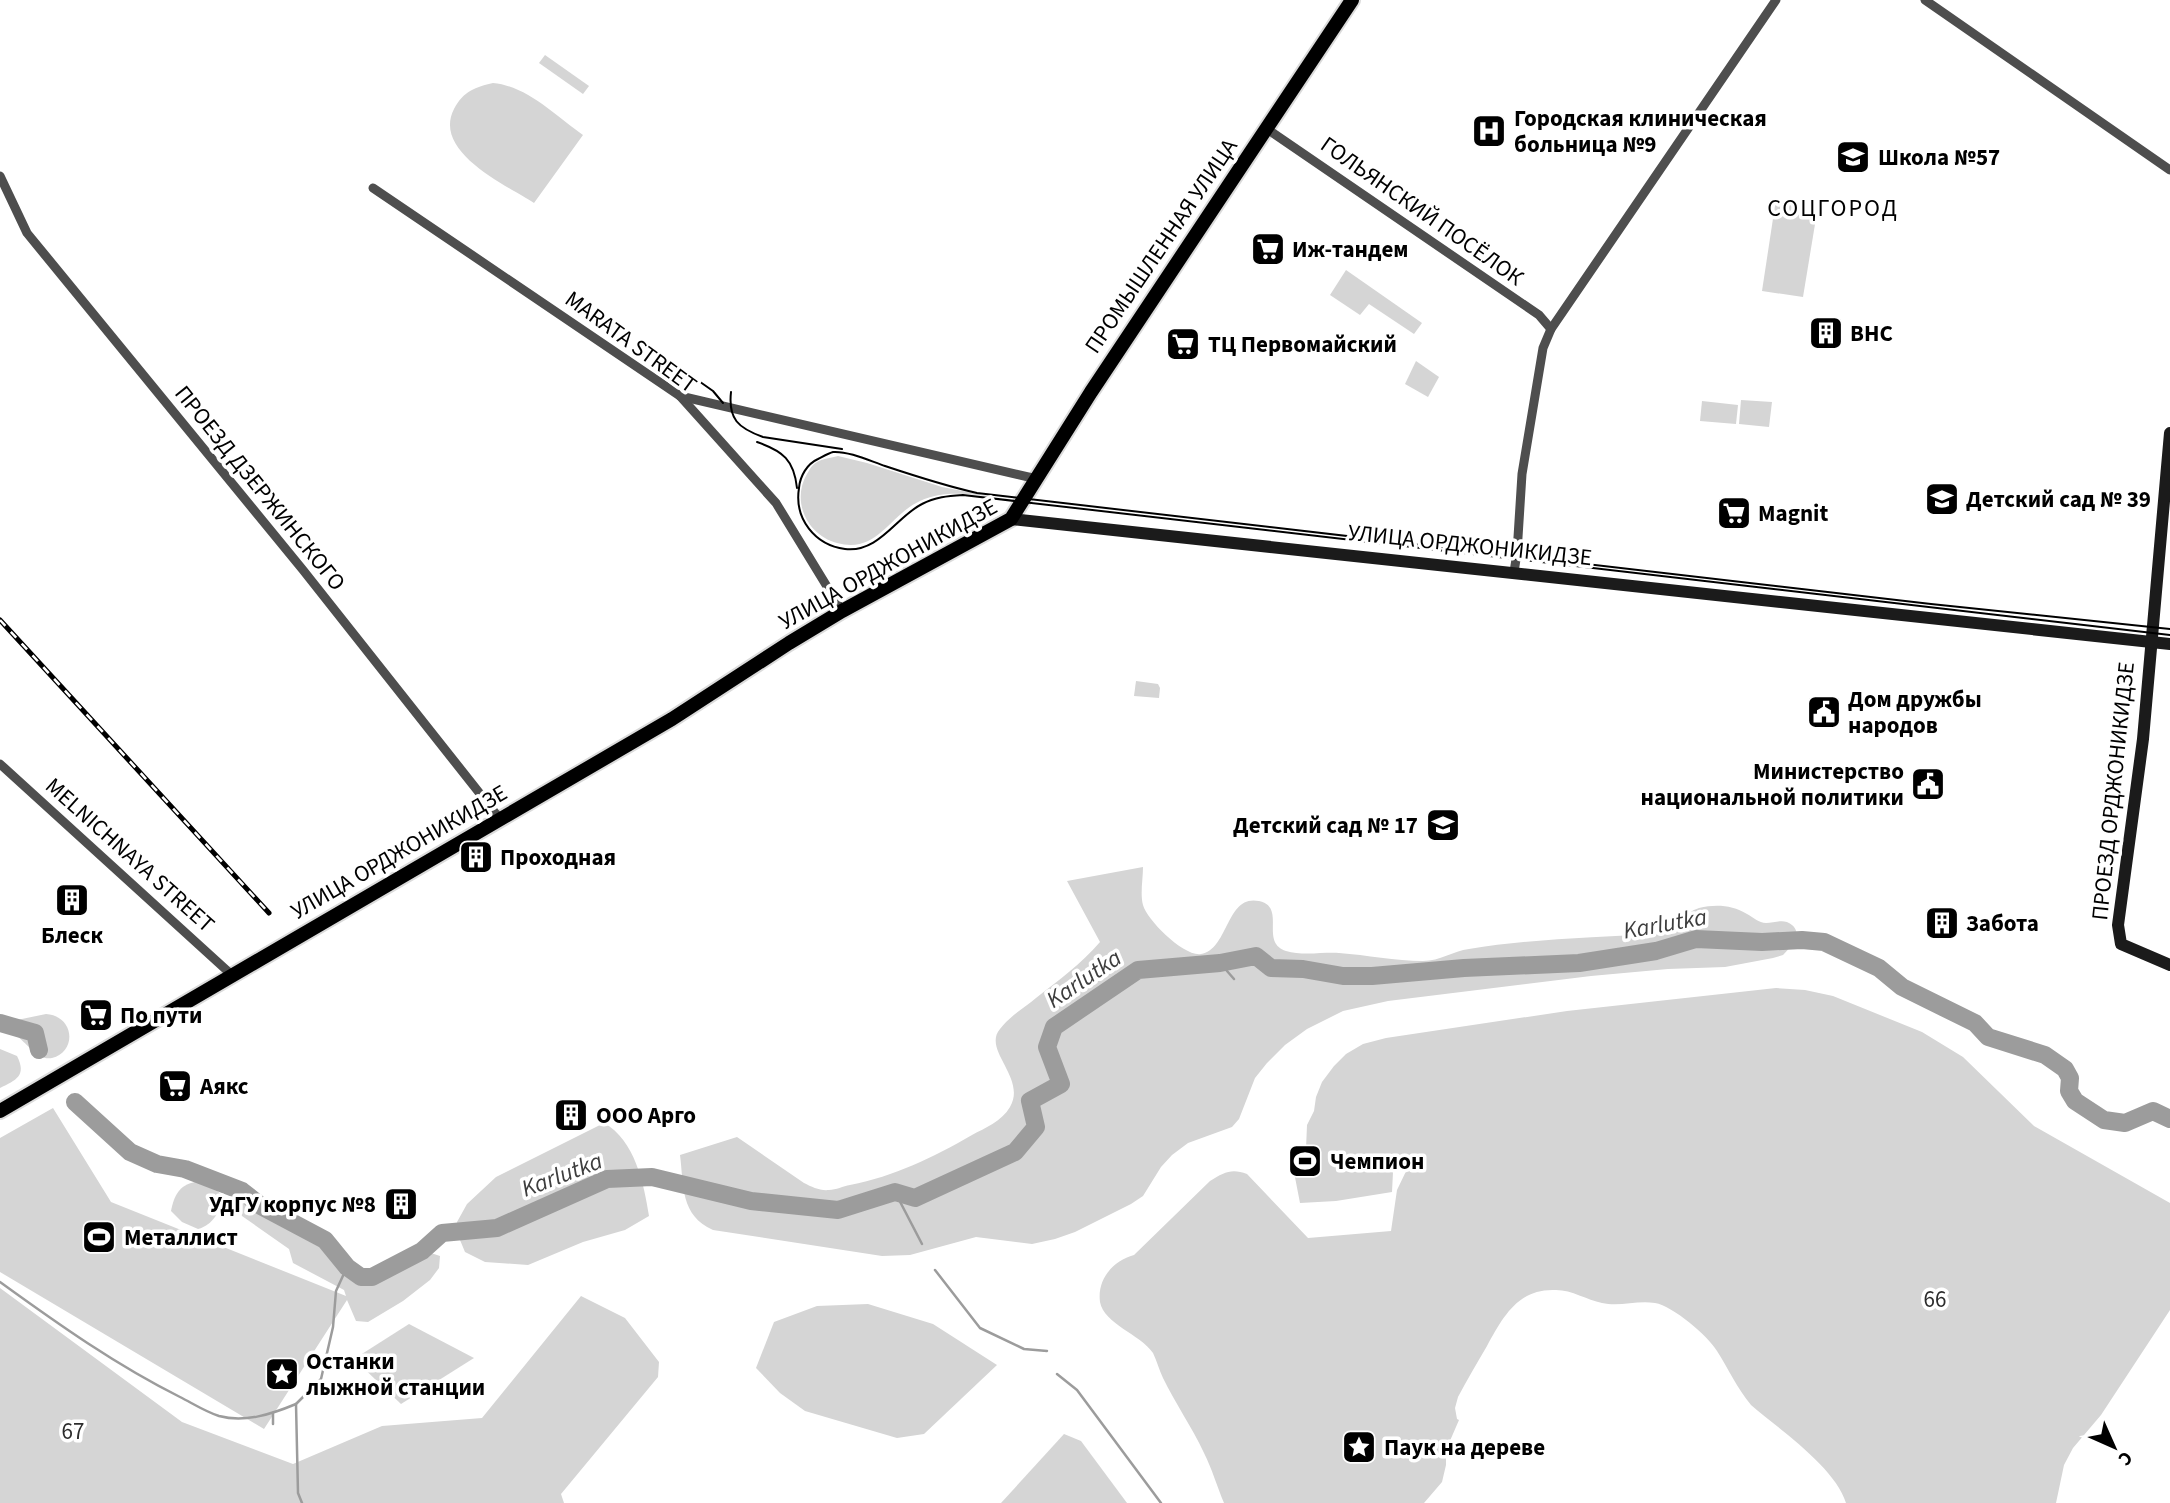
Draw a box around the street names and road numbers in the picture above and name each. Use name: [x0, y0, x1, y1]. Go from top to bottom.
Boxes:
street label: ГОЛЬЯНСКИЙ ПОСЁЛОК: [1314, 128, 1531, 294]
street label: ПРОМЫШЛЕННАЯ УЛИЦА: [1077, 132, 1246, 360]
street label: MARATA STREET: [558, 283, 704, 401]
street label: ПРОЕЗД ДЗЕРЖИНСКОГО: [167, 378, 353, 598]
street label: УЛИЦА ОРДЖОНИКИДЗЕ: [773, 490, 1003, 638]
street label: УЛИЦА ОРДЖОНИКИДЗЕ: [1346, 516, 1594, 574]
street label: ПРОЕЗД ОРДЖОНИКИДЗЕ: [2083, 660, 2143, 922]
street label: MELNICHNAYA STREET: [38, 770, 222, 940]
street label: УЛИЦА ОРДЖОНИКИДЗЕ: [285, 776, 513, 928]

